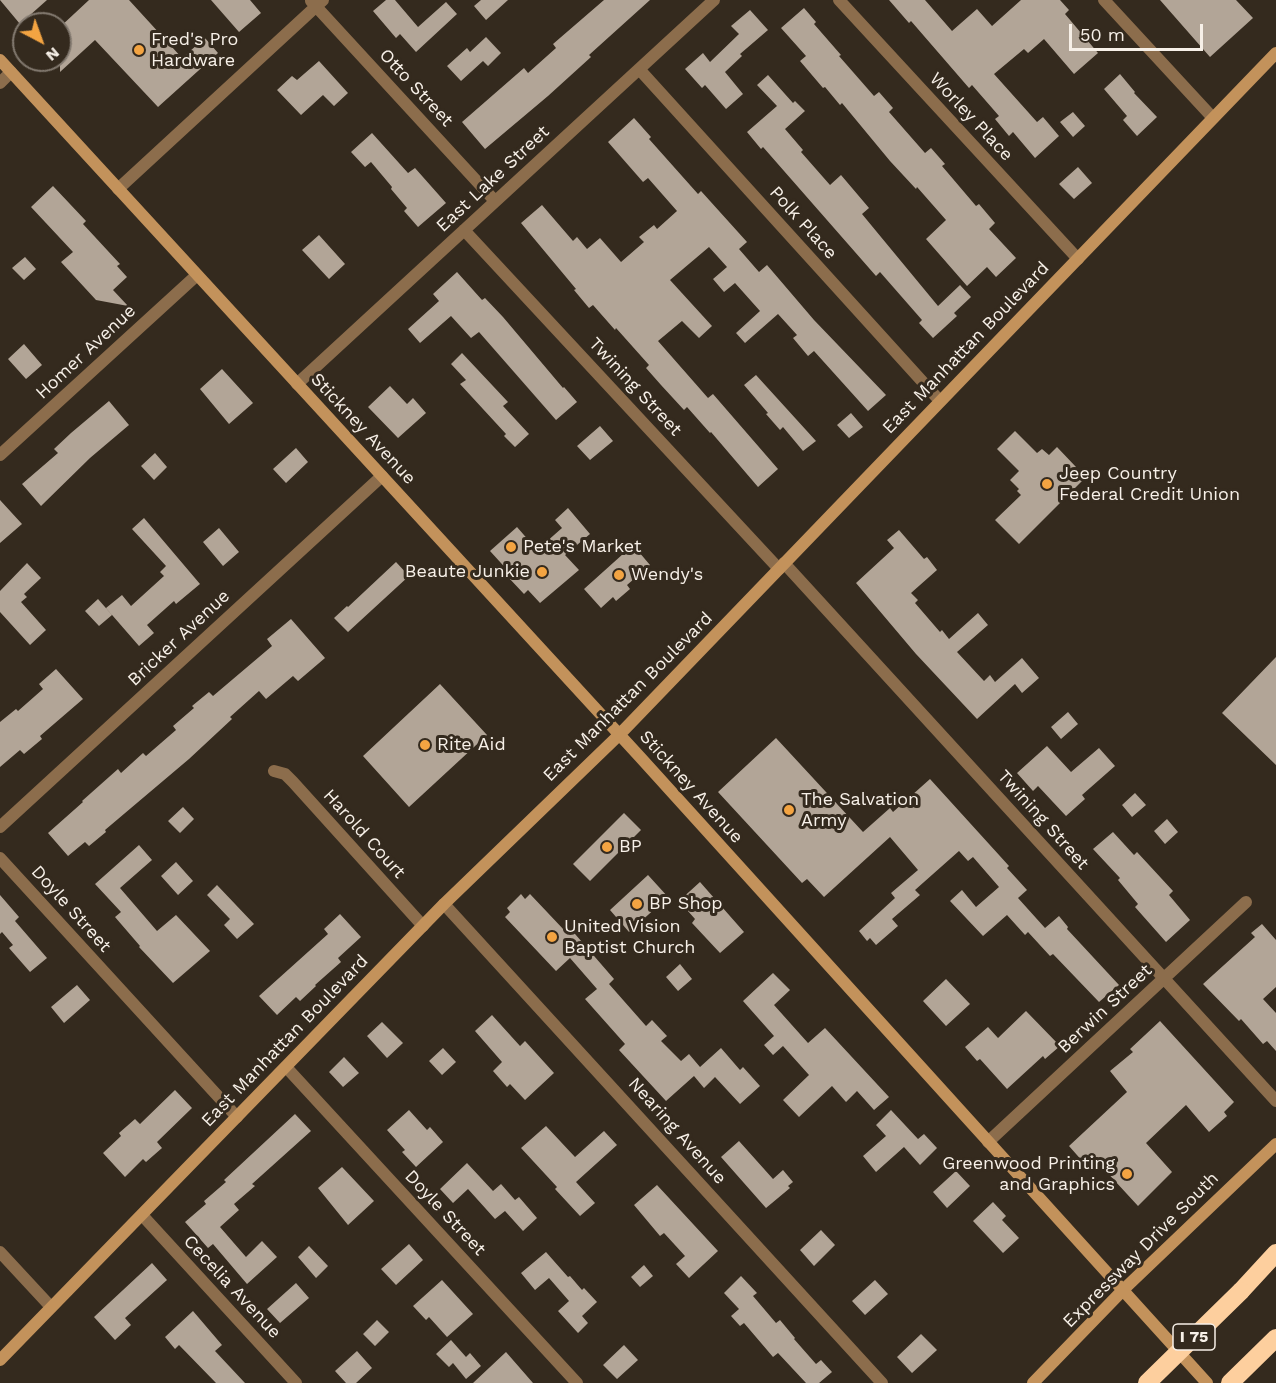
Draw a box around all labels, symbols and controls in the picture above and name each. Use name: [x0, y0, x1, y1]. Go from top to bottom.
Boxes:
north arrow: [12, 12, 72, 72]
scale bar: [1072, 12, 1206, 50]
text: 50 m: [1080, 24, 1125, 45]
place label: Fred's Pro Hardware: [151, 29, 238, 72]
text: N: [42, 43, 64, 66]
marker: Fred's Pro Hardware: [132, 43, 146, 57]
street label: Otto Street: [375, 45, 457, 131]
street label: Worley Place: [925, 68, 1017, 166]
street label: East Lake Street: [432, 121, 554, 237]
street label: Polk Place: [765, 182, 841, 264]
street label: East Manhattan Boulevard: [878, 258, 1054, 438]
street label: Homer Avenue: [32, 300, 140, 404]
street label: Twining Street: [584, 333, 686, 441]
street label: Stickney Avenue: [306, 369, 420, 489]
place label: Jeep Country Federal Credit Union: [1059, 463, 1240, 506]
marker: Jeep Country Federal Credit Union: [1040, 477, 1054, 491]
place label: Pete's Market: [523, 536, 642, 558]
marker: Pete's Market: [504, 540, 518, 554]
place label: Beaute Junkie: [405, 561, 530, 583]
place label: Wendy's: [631, 564, 703, 586]
marker: Beaute Junkie: [535, 565, 549, 579]
marker: Wendy's: [612, 568, 626, 582]
street label: Bricker Avenue: [124, 585, 234, 691]
street label: East Manhattan Boulevard: [539, 608, 717, 786]
street label: Stickney Avenue: [635, 726, 747, 848]
place label: Rite Aid: [437, 734, 506, 756]
marker: Rite Aid: [418, 738, 432, 752]
street label: Twining Street: [993, 766, 1093, 874]
street label: Harold Court: [318, 785, 410, 883]
place label: The Salvation Army: [801, 789, 919, 832]
marker: The Salvation Army: [782, 803, 796, 817]
place label: BP: [619, 836, 642, 858]
marker: BP: [600, 840, 614, 854]
street label: Doyle Street: [27, 861, 115, 957]
place label: BP Shop: [649, 893, 723, 915]
marker: BP Shop: [630, 897, 644, 911]
place label: United Vision Baptist Church: [564, 916, 695, 958]
marker: United Vision Baptist Church: [545, 930, 559, 944]
street label: East Manhattan Boulevard: [197, 951, 373, 1131]
street label: Berwin Street: [1053, 960, 1157, 1058]
street label: Nearing Avenue: [623, 1073, 731, 1189]
place label: Greenwood Printing and Graphics: [942, 1153, 1115, 1196]
street label: Doyle Street: [400, 1166, 490, 1260]
marker: Greenwood Printing and Graphics: [1120, 1167, 1134, 1181]
street label: Expressway Drive South: [1059, 1168, 1223, 1332]
street label: Cecelia Avenue: [179, 1231, 285, 1343]
road number: I 75: [1173, 1324, 1215, 1350]

